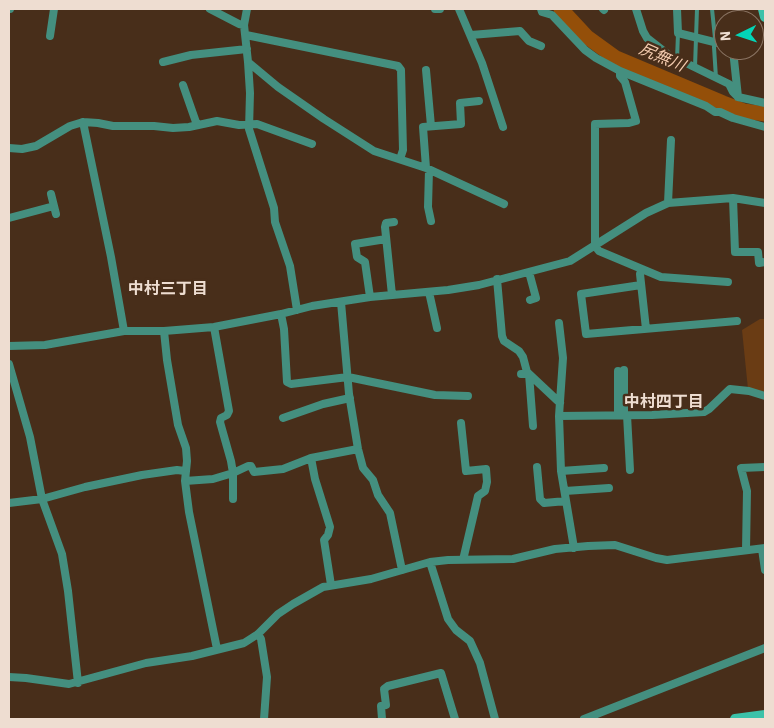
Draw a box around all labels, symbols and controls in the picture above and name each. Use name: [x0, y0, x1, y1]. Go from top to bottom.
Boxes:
north arrow: [714, 10, 764, 60]
text: N: [716, 30, 734, 42]
water label: 尻無川: [636, 40, 688, 76]
district label: 中村三丁目: [128, 279, 208, 299]
district label: 中村四丁目: [624, 392, 704, 412]

